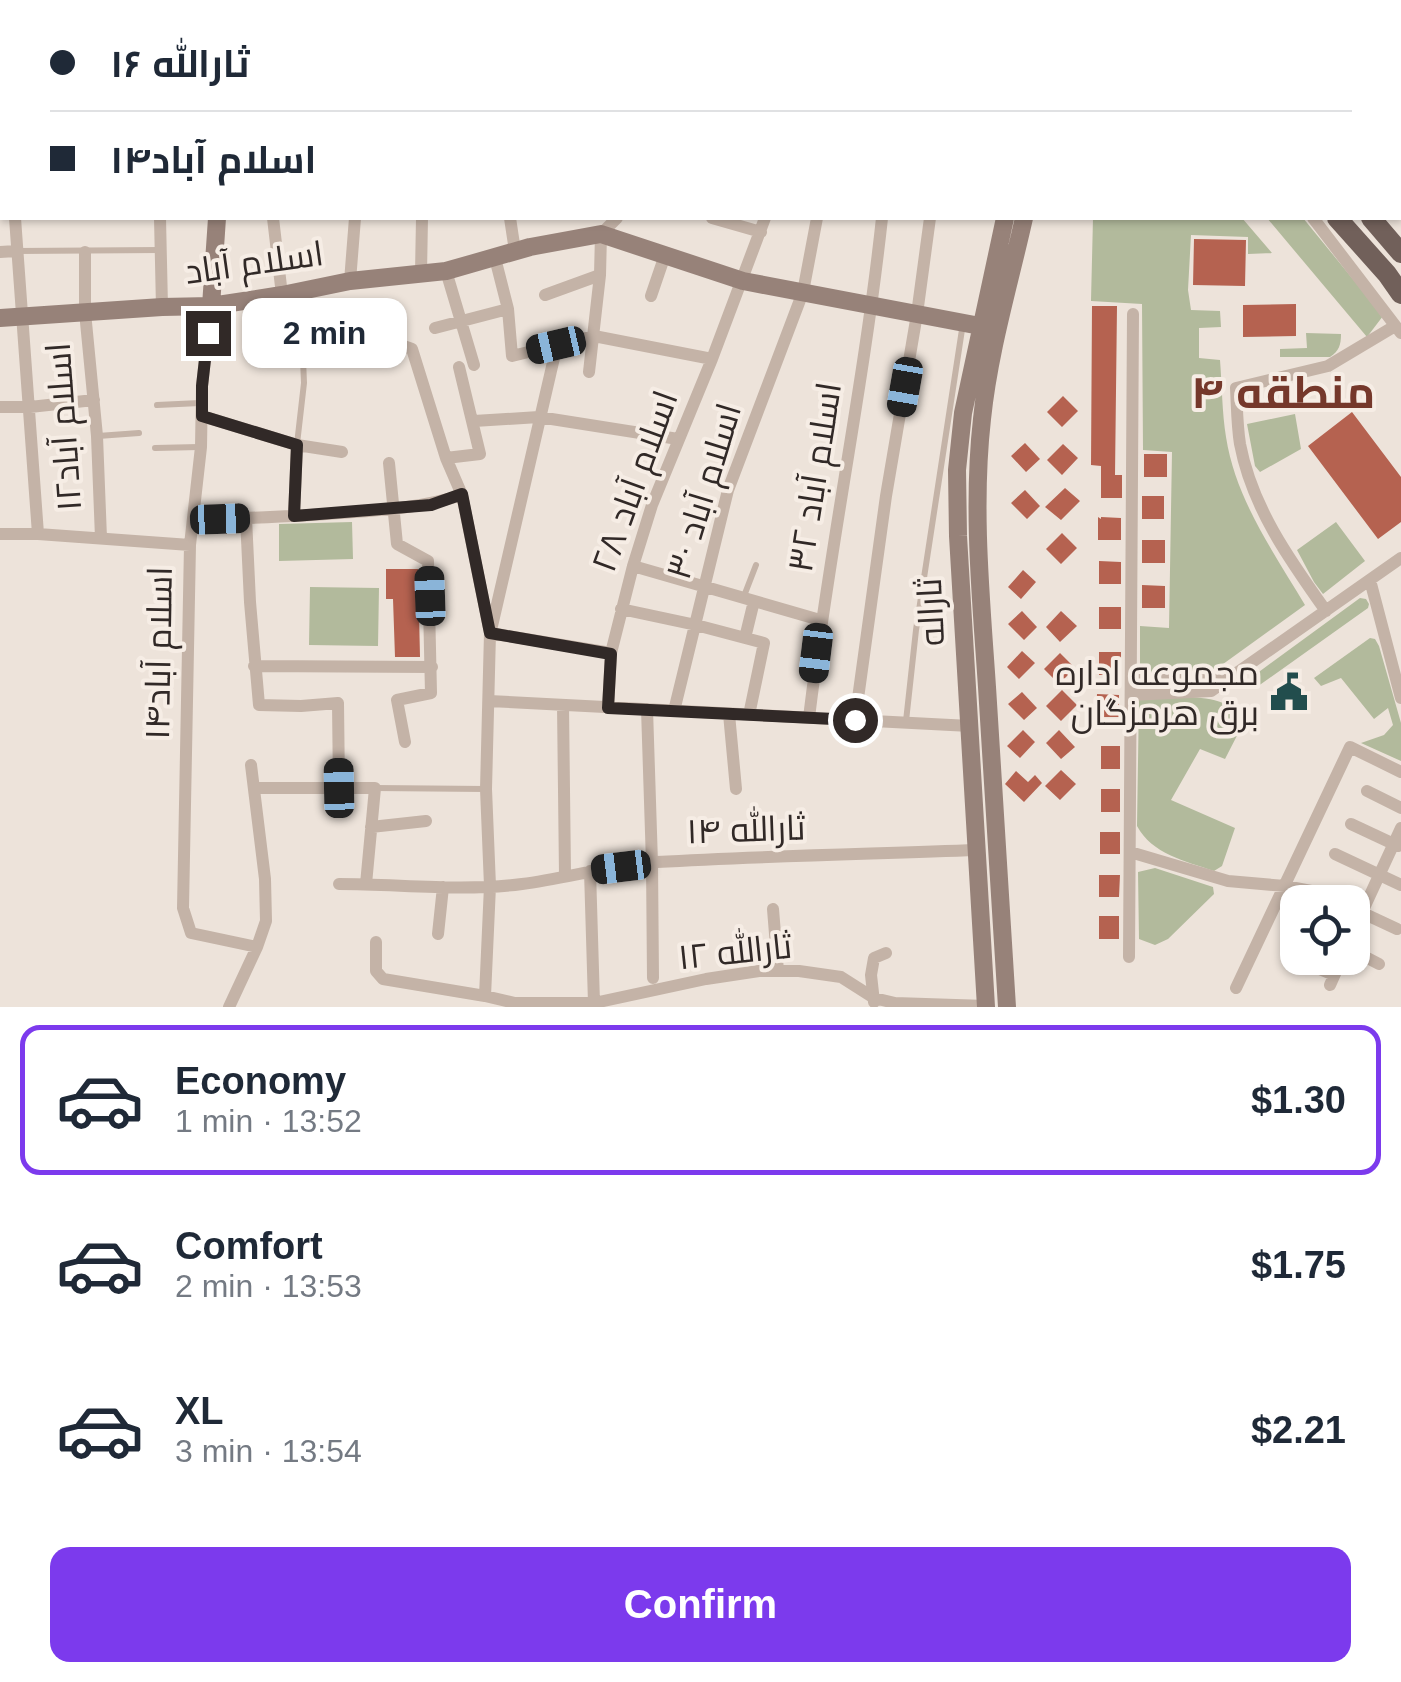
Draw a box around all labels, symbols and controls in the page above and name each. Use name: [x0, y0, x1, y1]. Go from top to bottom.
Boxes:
text: ثارالله ۱۶: [110, 43, 249, 85]
text: اسلام آباد۱۴: [110, 139, 316, 181]
street label: اسلام آباد: [182, 233, 326, 296]
callout: 2 min: [243, 298, 408, 368]
route end: [186, 311, 231, 356]
text: 2 min: [283, 315, 366, 351]
car: [523, 324, 589, 366]
street label: اسلام آباد۱۲: [38, 341, 93, 513]
car: [885, 355, 925, 419]
district label: منطقه ۴: [1191, 367, 1375, 418]
street label: اسلام آباد ۳۲: [780, 379, 853, 575]
street label: اسلام آباد ۲۸: [583, 385, 689, 578]
street label: اسلام آباد ۳۰: [658, 398, 753, 585]
car: [189, 503, 251, 535]
car: [414, 565, 446, 627]
street label: اسلام آباد۱۴: [137, 566, 184, 740]
street label: ثاراله: [909, 577, 952, 647]
car: [797, 621, 835, 685]
place label: مجموعه اداره برق هرمزگان: [1056, 653, 1259, 735]
public building icon: مجموعه اداره برق هرمزگان: [1268, 671, 1310, 713]
route start: [833, 698, 878, 743]
car: [323, 758, 355, 818]
street label: ثارالله ۱۴: [686, 804, 806, 852]
car: [589, 848, 653, 886]
map controls: [1280, 885, 1370, 975]
button: locate: [1280, 885, 1370, 975]
street label: ثارالله ۱۲: [676, 923, 794, 977]
icon: car: [55, 1055, 145, 1145]
text: Economy: [175, 1060, 346, 1102]
text: $1.30: [1251, 1079, 1346, 1121]
text: 1 min · 13:52: [175, 1103, 362, 1139]
icon: car: [55, 1220, 145, 1310]
text: Comfort: [175, 1225, 323, 1267]
text: $1.75: [1251, 1244, 1346, 1286]
text: 2 min · 13:53: [175, 1268, 362, 1304]
icon: car: [55, 1385, 145, 1475]
text: XL: [175, 1390, 224, 1432]
text: $2.21: [1251, 1409, 1346, 1451]
text: 3 min · 13:54: [175, 1433, 362, 1469]
button: Confirm: [50, 1547, 1351, 1662]

